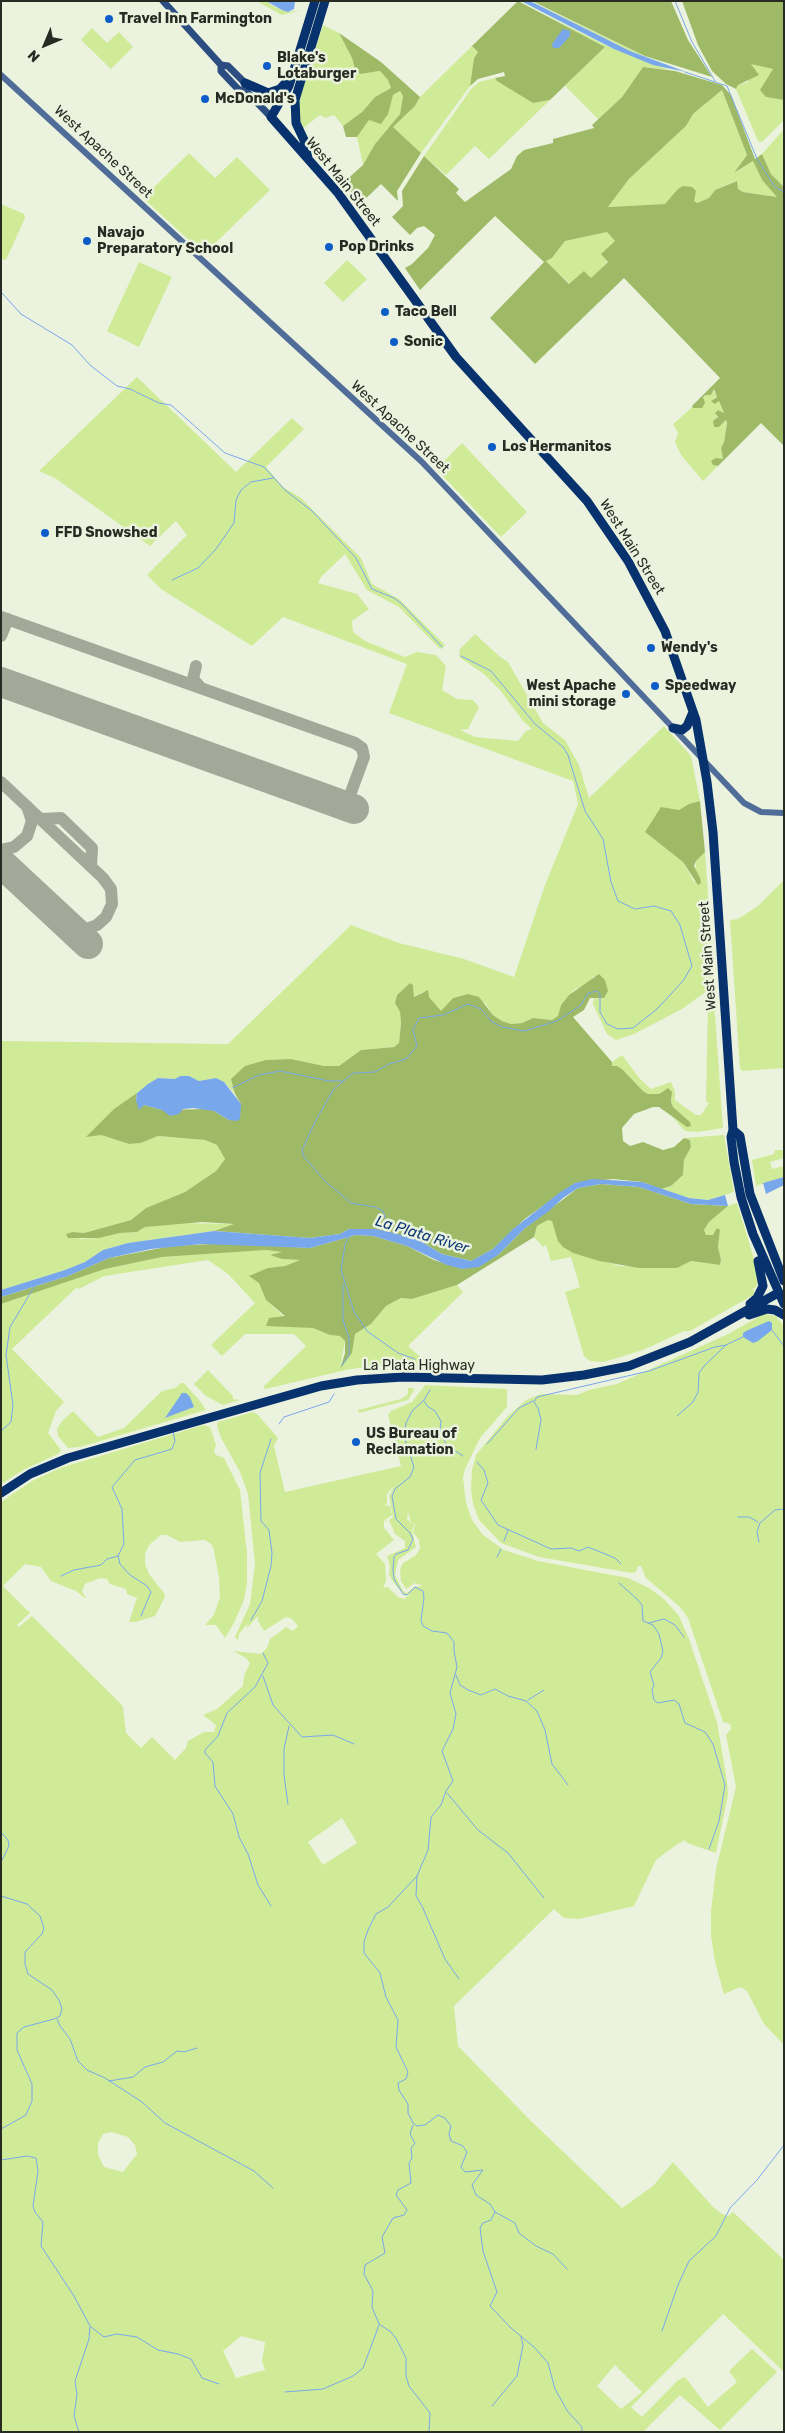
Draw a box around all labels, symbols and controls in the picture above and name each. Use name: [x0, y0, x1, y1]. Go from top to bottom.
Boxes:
place label: Travel Inn Farmington: [119, 11, 272, 27]
marker: Travel Inn Farmington: [103, 13, 115, 25]
north arrow: [20, 20, 70, 70]
text: N: [24, 46, 44, 66]
place label: Blake's Lotaburger: [277, 50, 356, 82]
marker: Blake's Lotaburger: [261, 60, 273, 72]
place label: McDonald's: [215, 91, 294, 107]
marker: McDonald's: [199, 93, 211, 105]
street label: West Apache Street: [50, 102, 156, 202]
street label: West Main Street: [302, 134, 384, 230]
place label: Navajo Preparatory School: [97, 225, 233, 258]
marker: Navajo Preparatory School: [81, 235, 93, 247]
place label: Pop Drinks: [339, 239, 414, 255]
marker: Pop Drinks: [323, 241, 335, 253]
place label: Taco Bell: [395, 304, 457, 320]
marker: Taco Bell: [379, 306, 391, 318]
place label: Sonic: [404, 334, 443, 350]
marker: Sonic: [388, 336, 400, 348]
street label: West Apache Street: [347, 377, 453, 477]
place label: Los Hermanitos: [502, 439, 612, 455]
marker: Los Hermanitos: [486, 441, 498, 453]
street label: West Main Street: [596, 496, 668, 598]
place label: FFD Snowshed: [55, 525, 157, 541]
marker: FFD Snowshed: [39, 527, 51, 539]
place label: Wendy's: [661, 640, 718, 656]
marker: Wendy's: [645, 642, 657, 654]
place label: West Apache mini storage: [526, 678, 616, 710]
place label: Speedway: [665, 678, 736, 694]
marker: Speedway: [649, 680, 661, 692]
marker: West Apache mini storage: [620, 688, 632, 700]
street label: West Main Street: [696, 901, 720, 1011]
water label: La Plata River: [373, 1212, 471, 1258]
street label: La Plata Highway: [363, 1358, 475, 1374]
place label: US Bureau of Reclamation: [366, 1426, 457, 1458]
marker: US Bureau of Reclamation: [350, 1436, 362, 1448]

